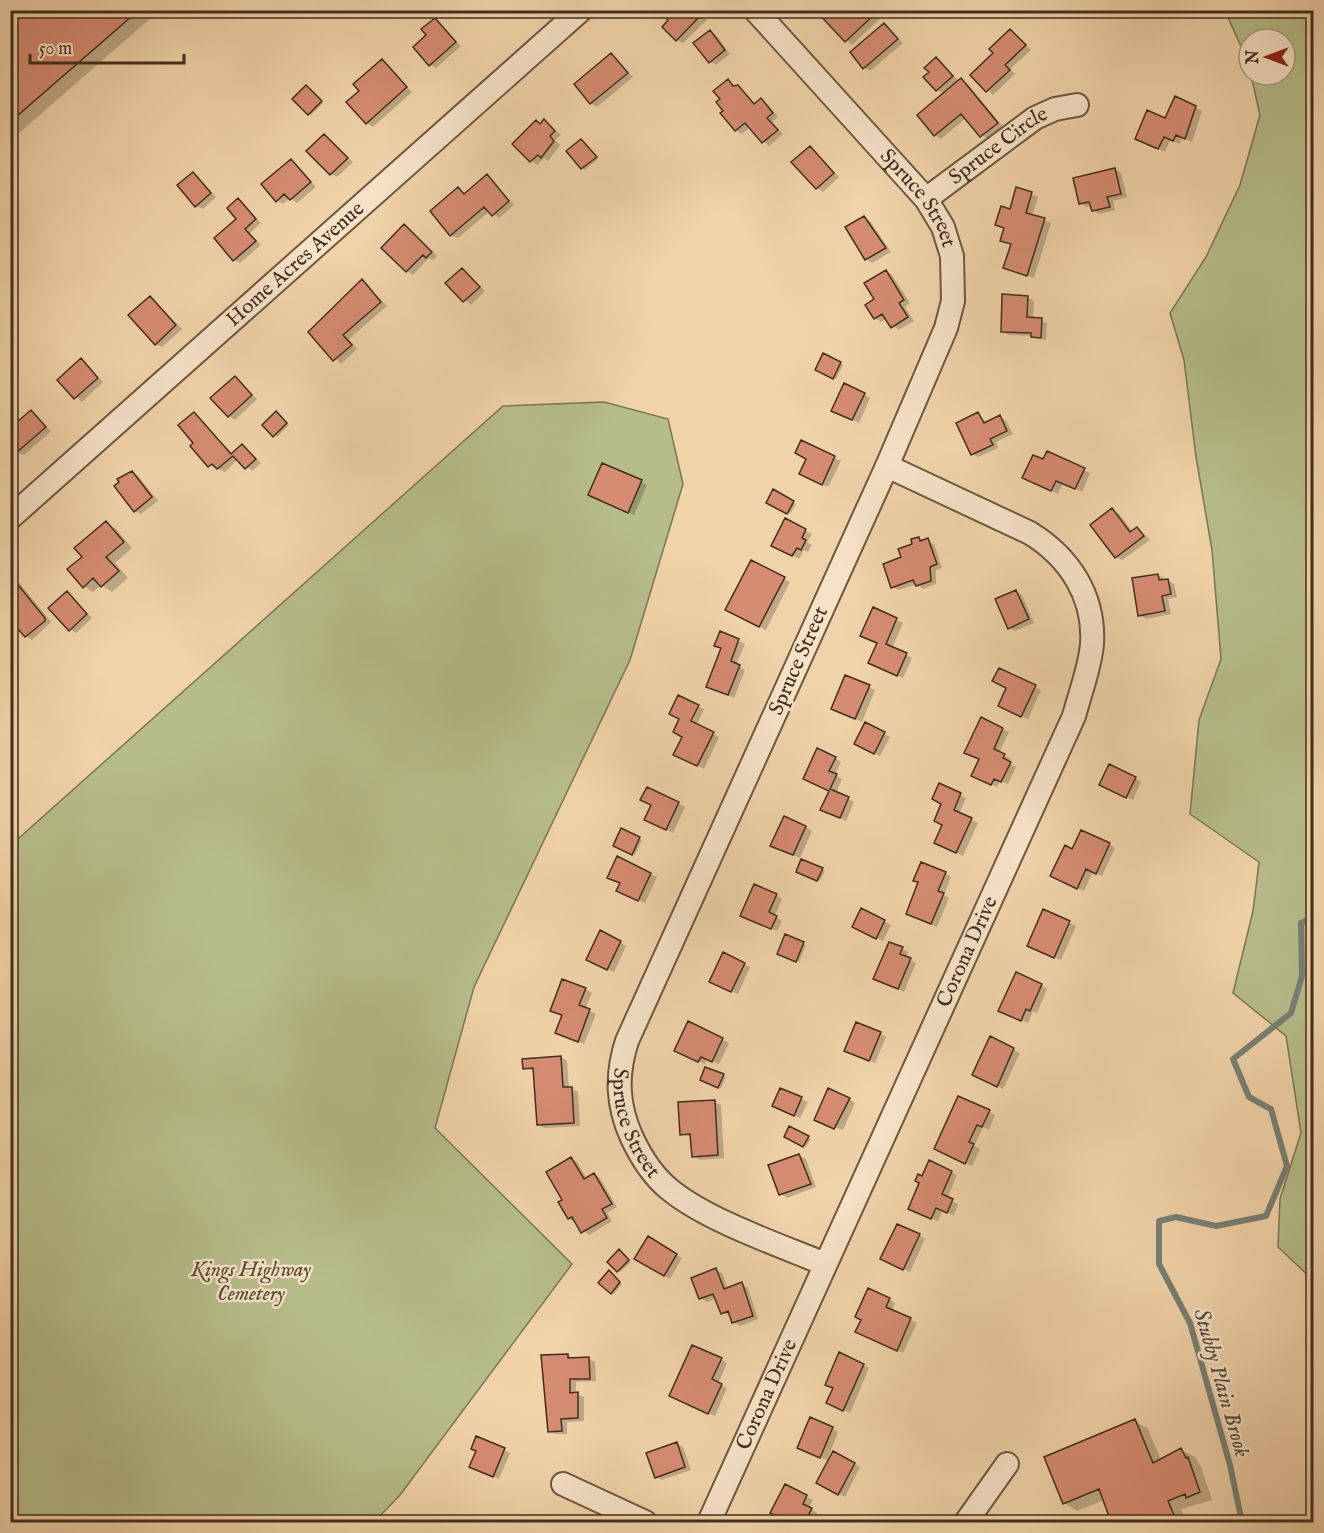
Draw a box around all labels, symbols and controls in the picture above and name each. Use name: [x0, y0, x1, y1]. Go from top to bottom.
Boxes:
scale bar: [30, 27, 184, 65]
north arrow: [1237, 27, 1297, 87]
text: 50 m: [39, 38, 72, 61]
text: N: [1244, 50, 1264, 65]
street label: Spruce Circle: [943, 100, 1052, 191]
street label: Spruce Street: [874, 143, 962, 251]
street label: Home Acres Avenue: [221, 195, 370, 333]
street label: Spruce Street: [763, 602, 835, 720]
street label: Corona Drive: [930, 892, 1004, 1012]
street label: Spruce Street: [606, 1067, 666, 1184]
park label: Kings Highway Cemetery: [190, 1257, 311, 1308]
water label: Stubby Plain Brook: [1186, 1305, 1256, 1461]
street label: Corona Drive: [730, 1334, 804, 1454]

